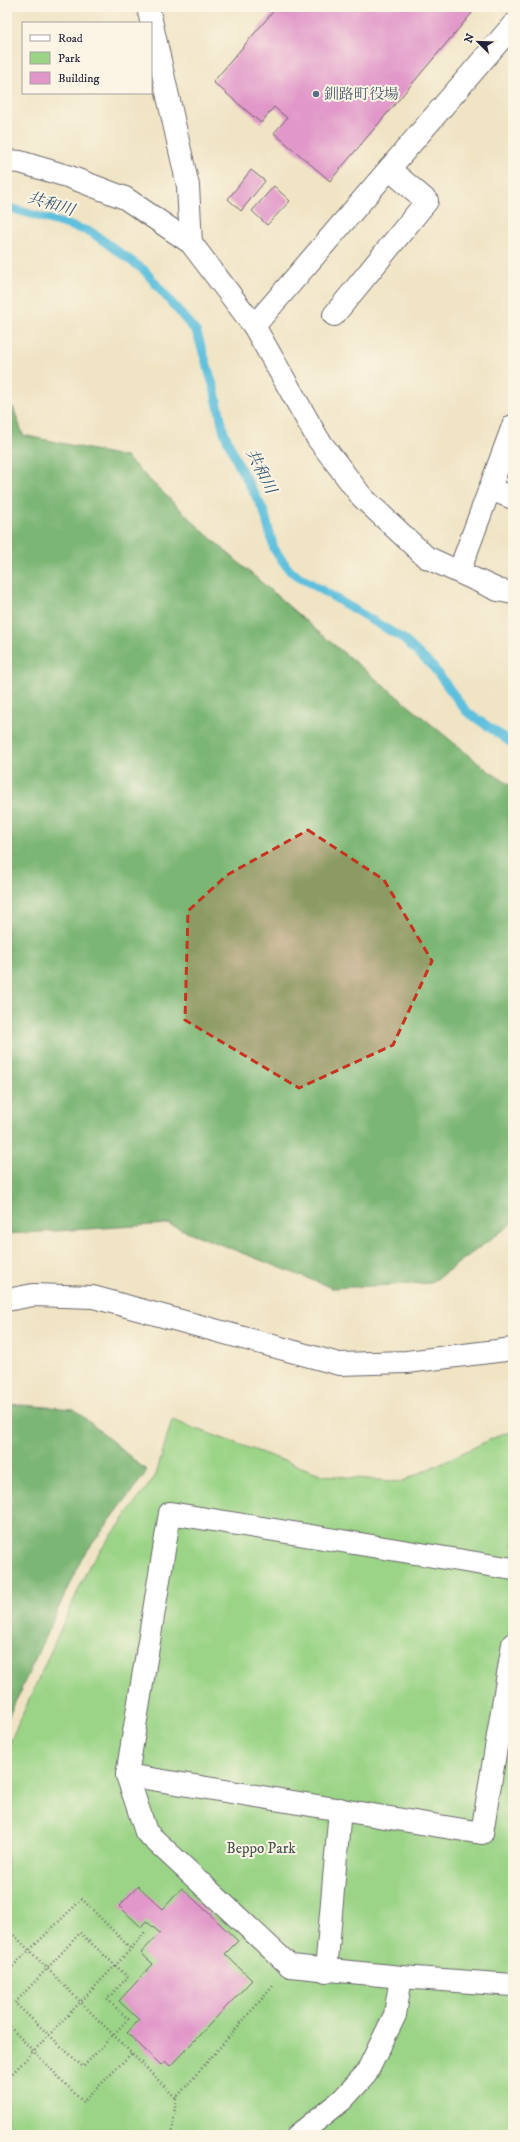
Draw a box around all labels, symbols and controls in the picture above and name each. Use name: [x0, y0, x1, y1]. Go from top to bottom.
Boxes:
legend: [22, 22, 152, 94]
north arrow: [458, 22, 498, 62]
text: Road: [58, 31, 83, 46]
text: N: [462, 32, 478, 45]
text: Park: [58, 51, 80, 66]
text: Building: [58, 71, 99, 86]
place label: 釧路町役場: [324, 85, 399, 104]
marker: 釧路町役場: [311, 89, 321, 99]
water label: 共和川: [25, 187, 79, 221]
water label: 共和川: [241, 445, 282, 499]
park label: Beppo Park: [226, 1839, 296, 1858]

